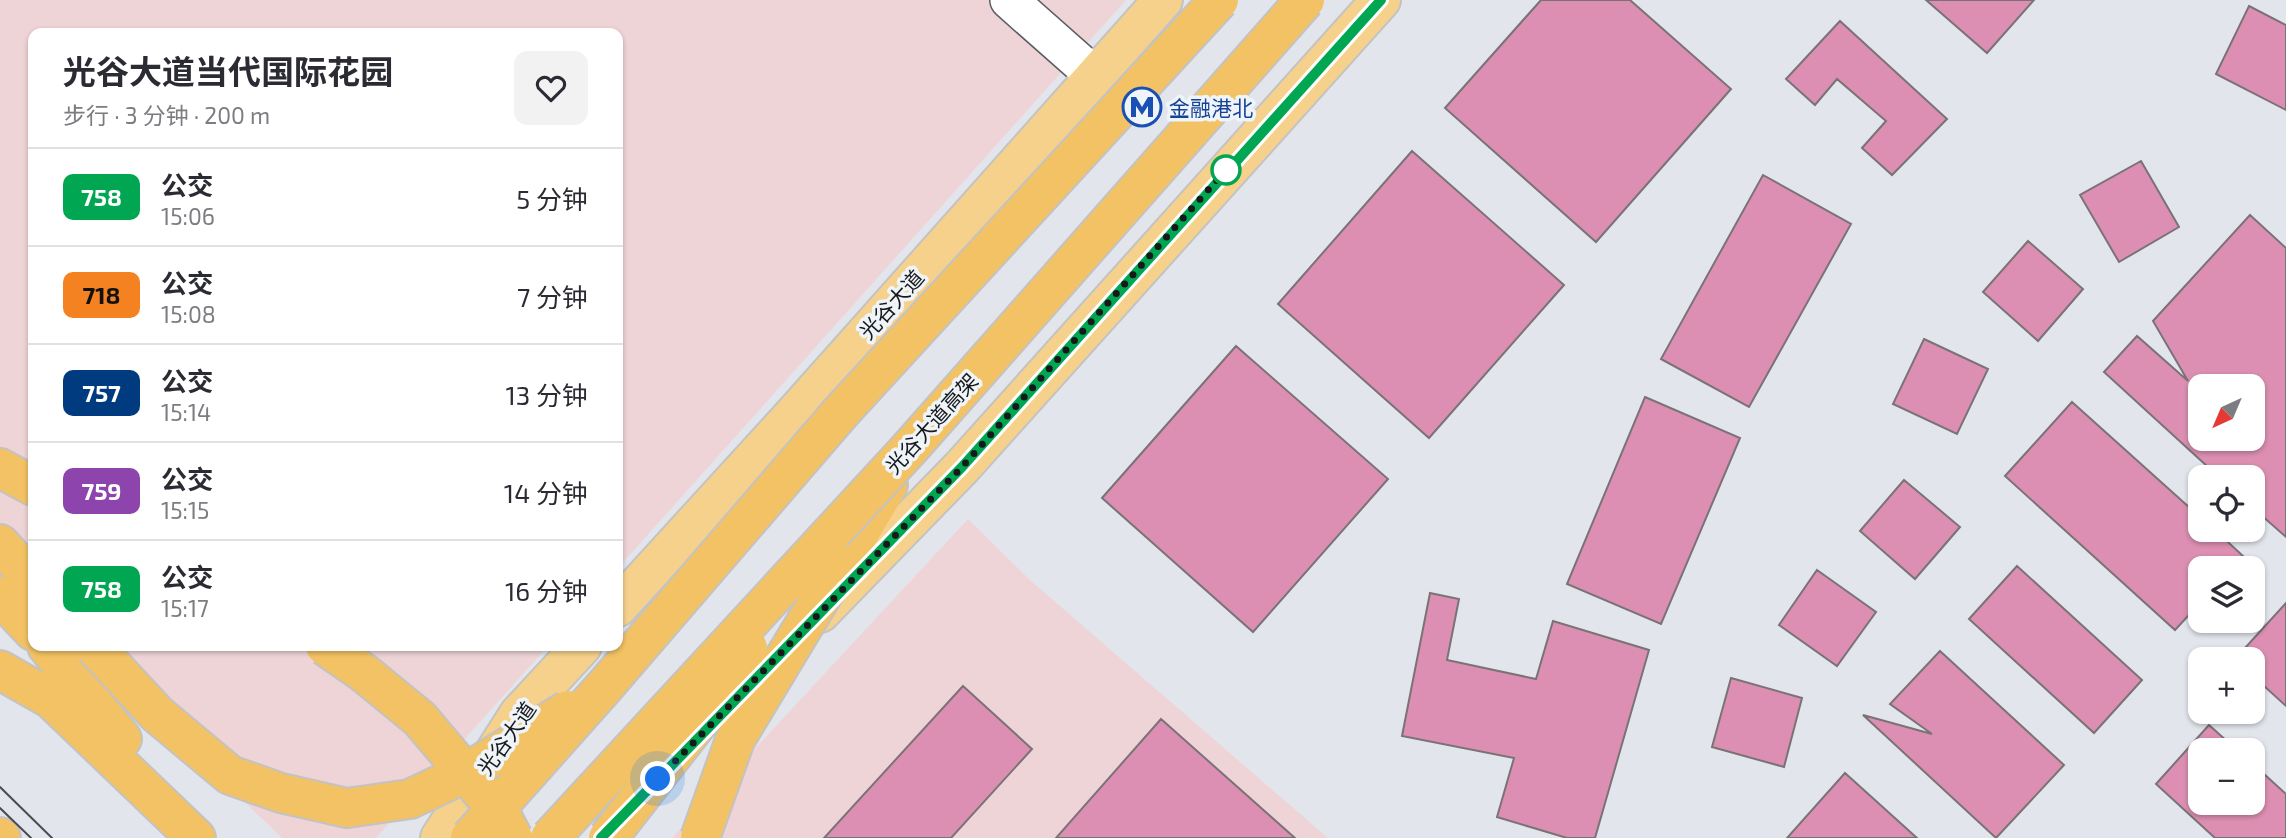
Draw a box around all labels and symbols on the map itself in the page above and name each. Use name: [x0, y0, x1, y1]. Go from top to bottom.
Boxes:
metro station icon: 金融港北: [1121, 86, 1163, 128]
place label: 金融港北: [1169, 95, 1253, 120]
unlabelled marker: [1211, 155, 1241, 185]
street label: 光谷大道: [854, 264, 928, 344]
street label: 光谷大道高架: [880, 368, 982, 478]
north arrow: [2188, 374, 2264, 452]
street label: 光谷大道: [472, 696, 540, 780]
your location: [640, 761, 675, 796]

